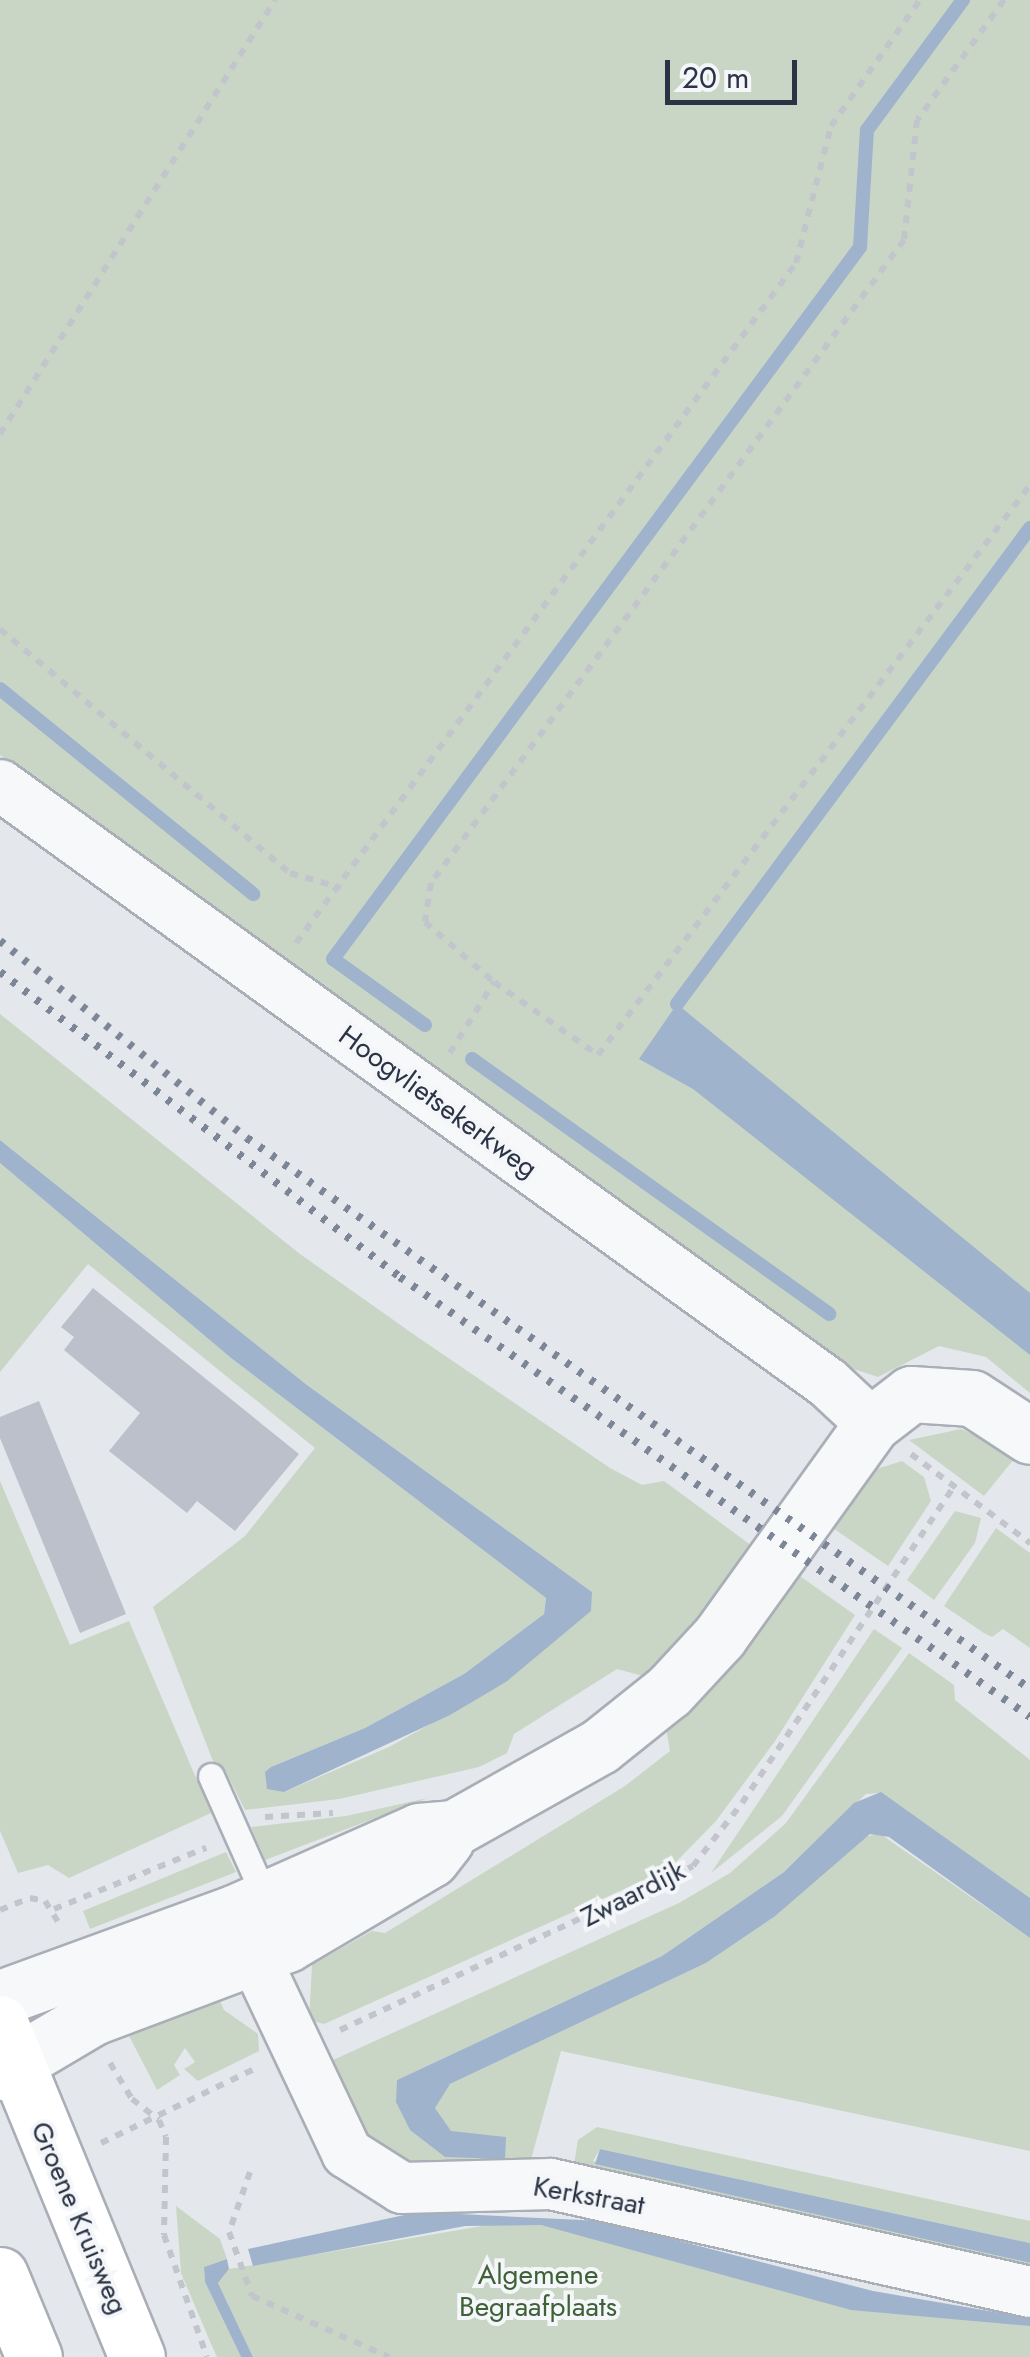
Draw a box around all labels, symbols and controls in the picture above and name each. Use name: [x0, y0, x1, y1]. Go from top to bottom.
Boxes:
scale bar: [670, 40, 802, 102]
text: 20 m: [682, 56, 749, 99]
street label: Hoogvlietsekerkweg: [332, 1019, 544, 1185]
street label: Zwaardijk: [575, 1854, 691, 1934]
street label: Groene Kruisweg: [23, 2117, 135, 2319]
street label: Kerkstraat: [531, 2170, 647, 2222]
park label: Algemene Begraafplaats: [459, 2258, 617, 2324]

